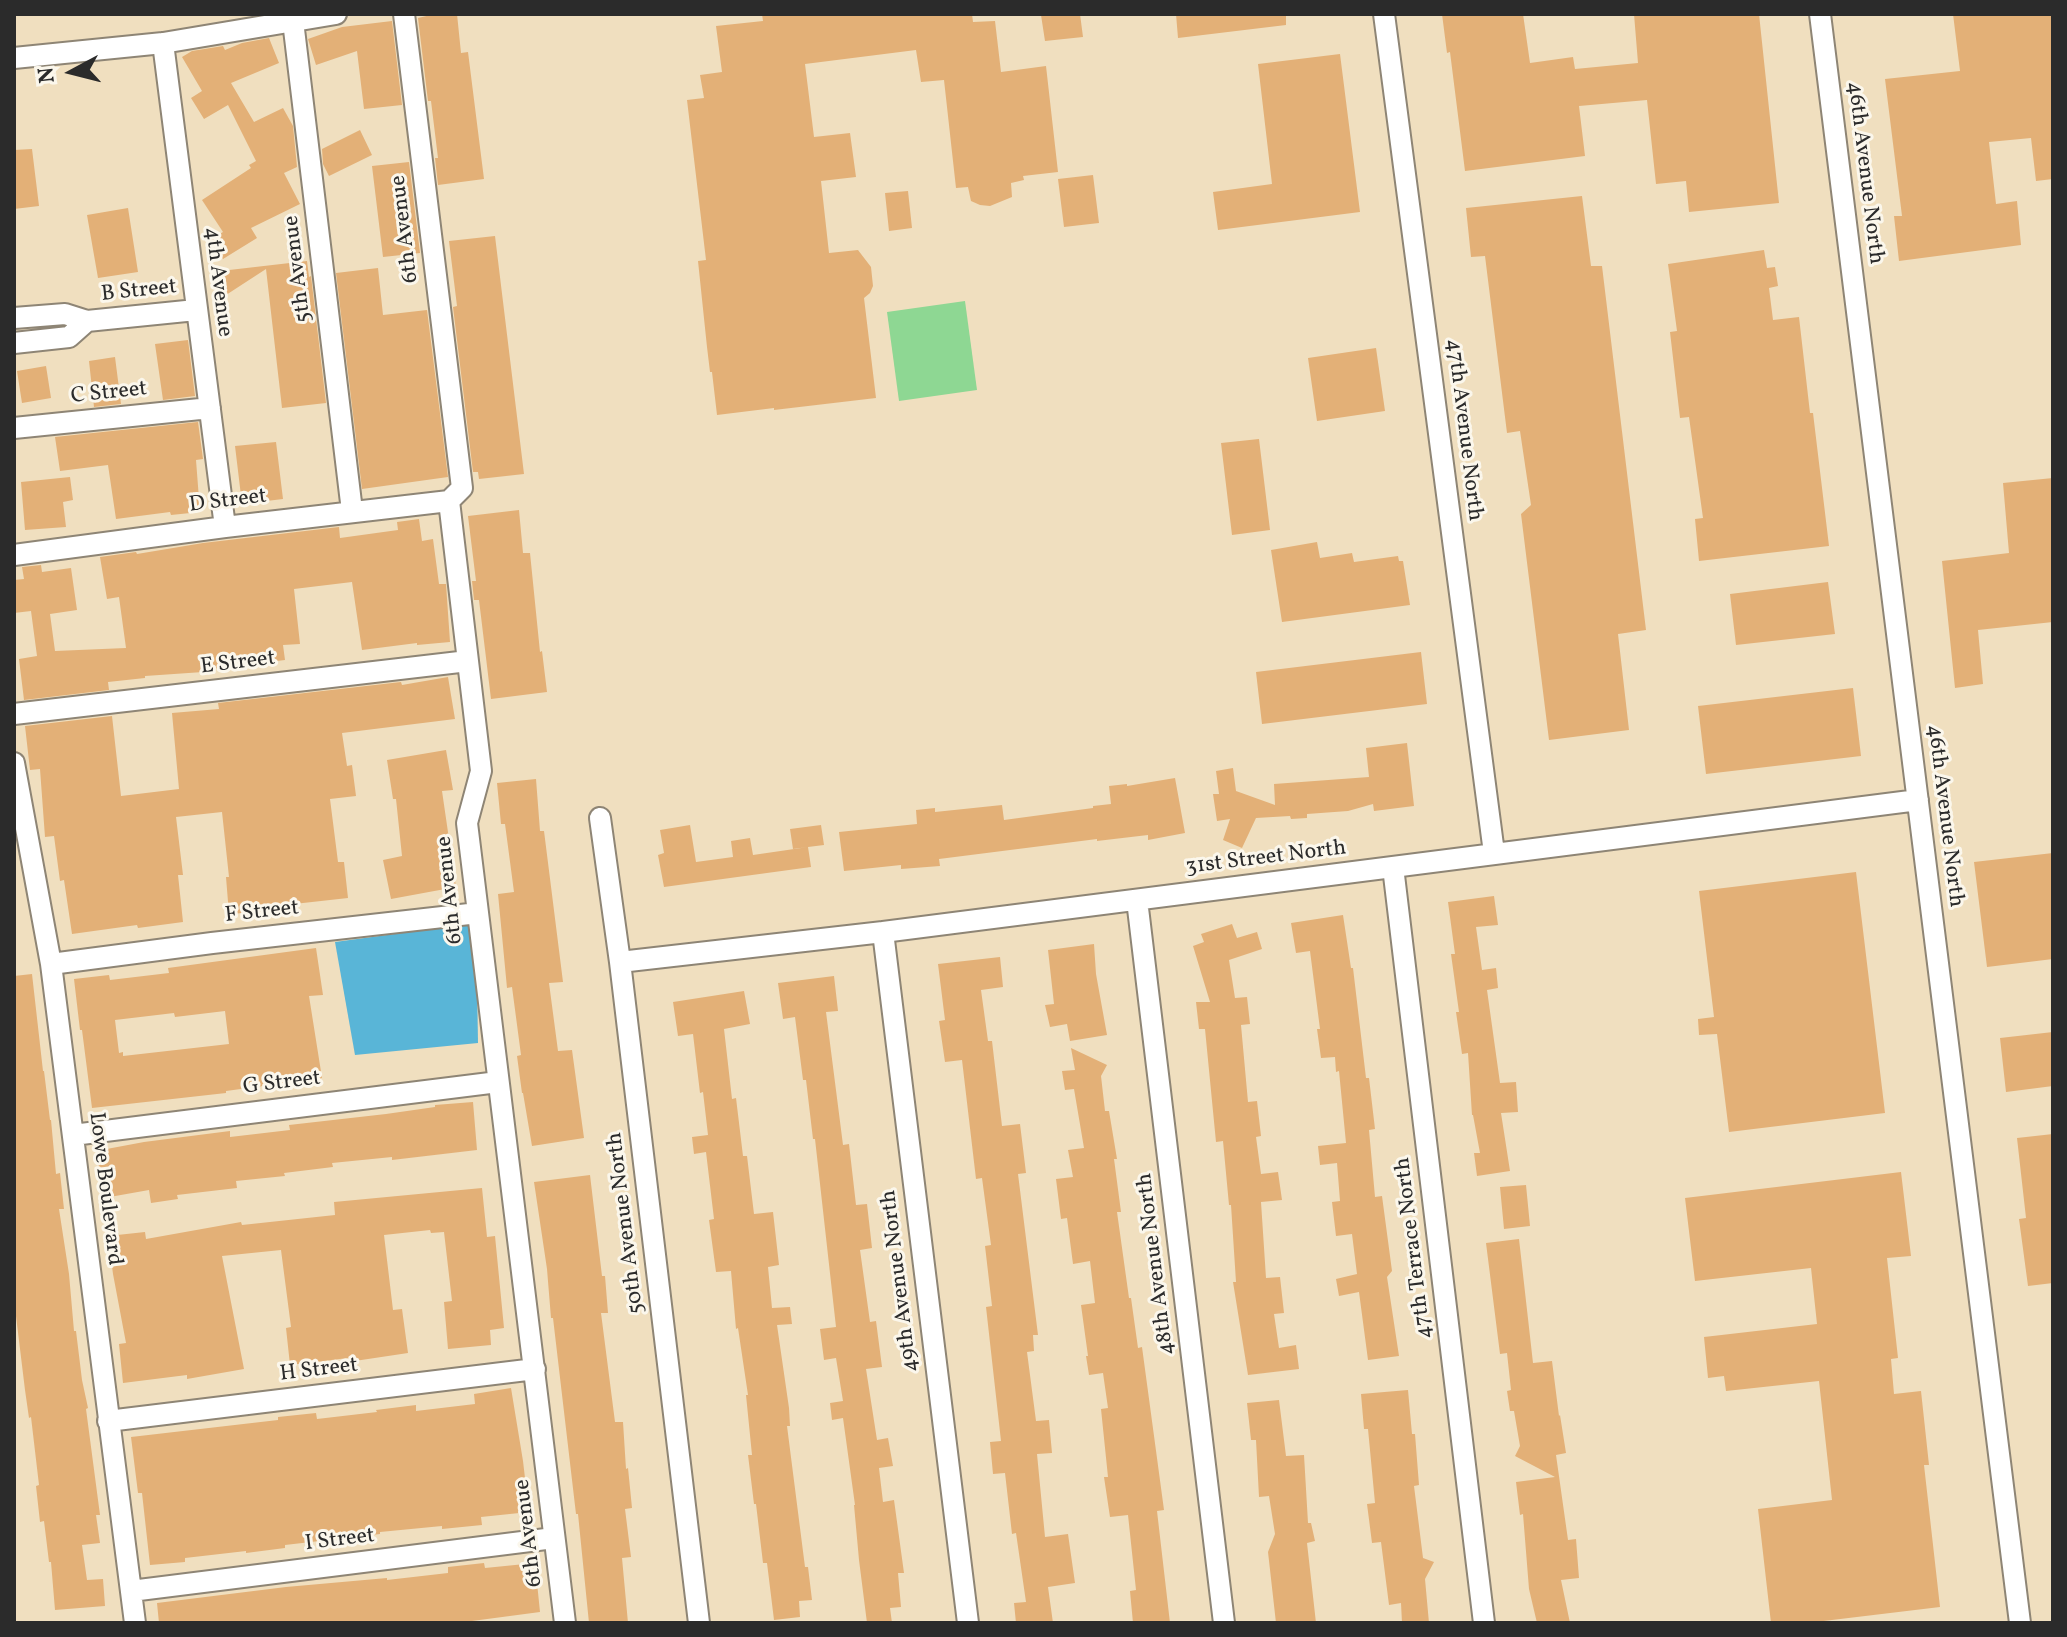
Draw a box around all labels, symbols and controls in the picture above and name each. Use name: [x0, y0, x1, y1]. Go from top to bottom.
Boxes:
north arrow: [32, 32, 112, 112]
text: N: [31, 65, 64, 85]
street label: 46th Avenue North: [1840, 80, 1888, 266]
street label: 6th Avenue: [386, 174, 426, 284]
street label: 5th Avenue: [279, 214, 319, 324]
street label: 4th Avenue: [197, 226, 237, 338]
street label: B Street: [100, 275, 178, 309]
street label: 47th Avenue North: [1439, 337, 1487, 523]
street label: C Street: [70, 377, 148, 411]
street label: D Street: [188, 484, 268, 520]
street label: E Street: [199, 646, 277, 682]
street label: 46th Avenue North: [1920, 723, 1968, 909]
street label: 6th Avenue: [432, 835, 470, 945]
street label: 31st Street North: [1184, 836, 1348, 882]
street label: F Street: [224, 896, 300, 930]
street label: G Street: [242, 1066, 322, 1102]
street label: Lowe Boulevard: [81, 1111, 127, 1267]
street label: 50th Avenue North: [603, 1131, 651, 1315]
street label: 47th Terrace North: [1391, 1156, 1439, 1340]
street label: 48th Avenue North: [1133, 1171, 1181, 1357]
street label: 49th Avenue North: [877, 1188, 925, 1374]
street label: H Street: [278, 1353, 360, 1389]
street label: 6th Avenue: [510, 1478, 550, 1588]
street label: I Street: [304, 1524, 376, 1558]

